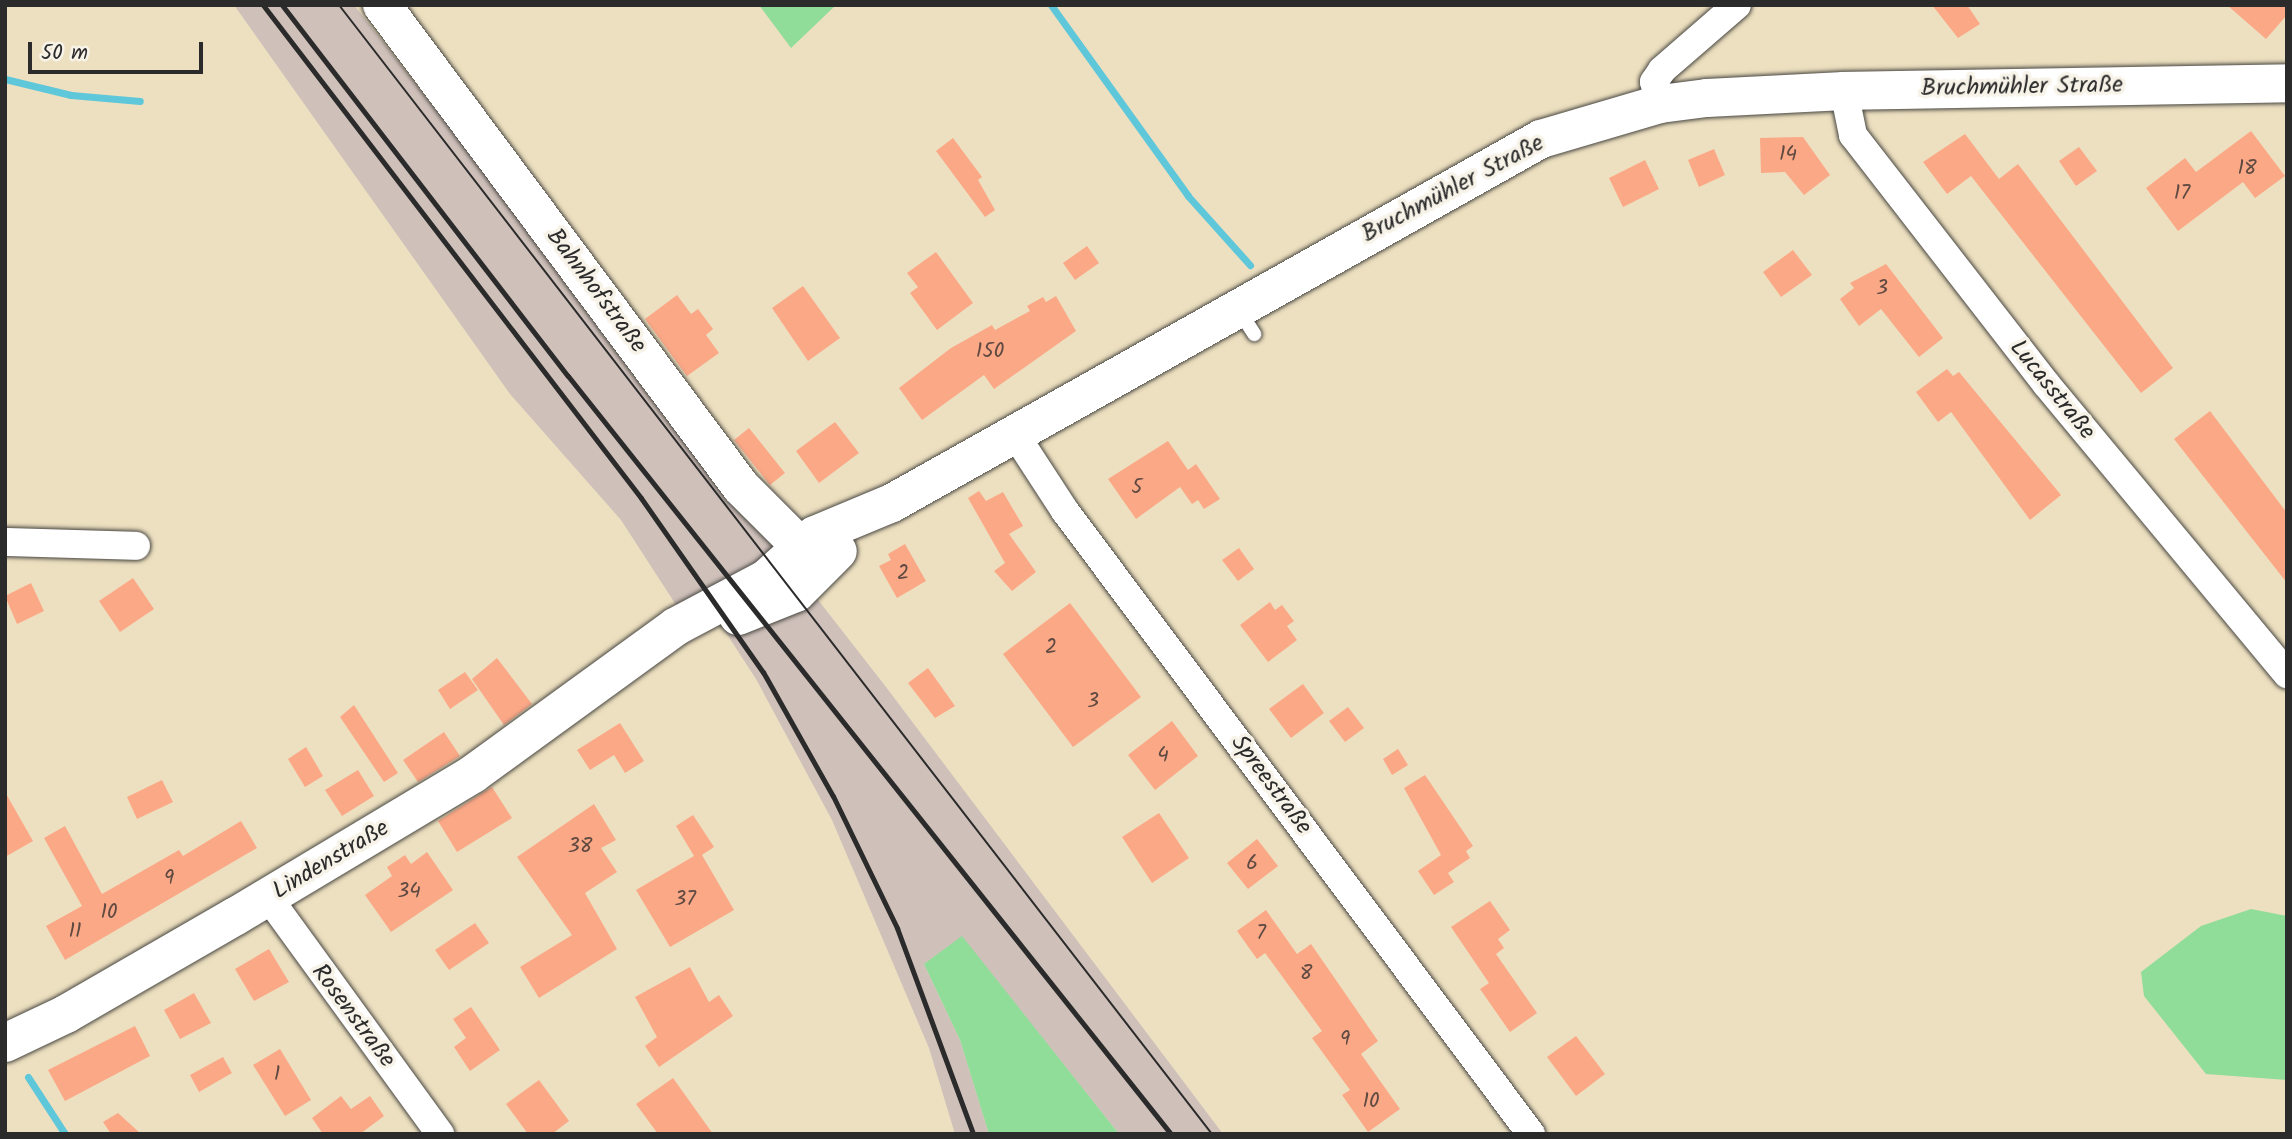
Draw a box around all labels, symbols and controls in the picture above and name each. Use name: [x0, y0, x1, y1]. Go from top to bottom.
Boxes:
scale bar: [32, 28, 206, 72]
text: 50 m: [41, 37, 88, 70]
street label: Bruchmühler Straße: [1921, 71, 2123, 103]
street label: Bruchmühler Straße: [1357, 129, 1549, 249]
house number: 14: [1779, 142, 1797, 168]
house number: 18: [2237, 156, 2257, 182]
house number: 17: [2174, 181, 2190, 207]
street label: Bahnhofstraße: [540, 223, 652, 359]
house number: 3: [1876, 276, 1888, 302]
street label: Lucasstraße: [2003, 334, 2101, 446]
house number: 150: [976, 339, 1004, 365]
house number: 5: [1131, 475, 1143, 501]
house number: 2: [897, 561, 909, 587]
house number: 2: [1045, 635, 1057, 661]
house number: 3: [1087, 689, 1099, 715]
street label: Spreestraße: [1224, 729, 1318, 841]
house number: 4: [1157, 743, 1169, 769]
street label: Lindenstraße: [268, 814, 394, 906]
house number: 38: [568, 834, 592, 860]
house number: 6: [1246, 851, 1258, 877]
house number: 9: [164, 866, 174, 892]
house number: 34: [397, 879, 421, 905]
house number: 37: [674, 887, 696, 913]
house number: 10: [100, 900, 118, 926]
house number: 11: [68, 919, 82, 945]
house number: 7: [1256, 921, 1266, 947]
street label: Rosenstraße: [305, 959, 401, 1073]
house number: 8: [1300, 961, 1312, 987]
house number: 9: [1340, 1027, 1350, 1053]
house number: 1: [274, 1062, 280, 1088]
house number: 10: [1362, 1089, 1380, 1115]

